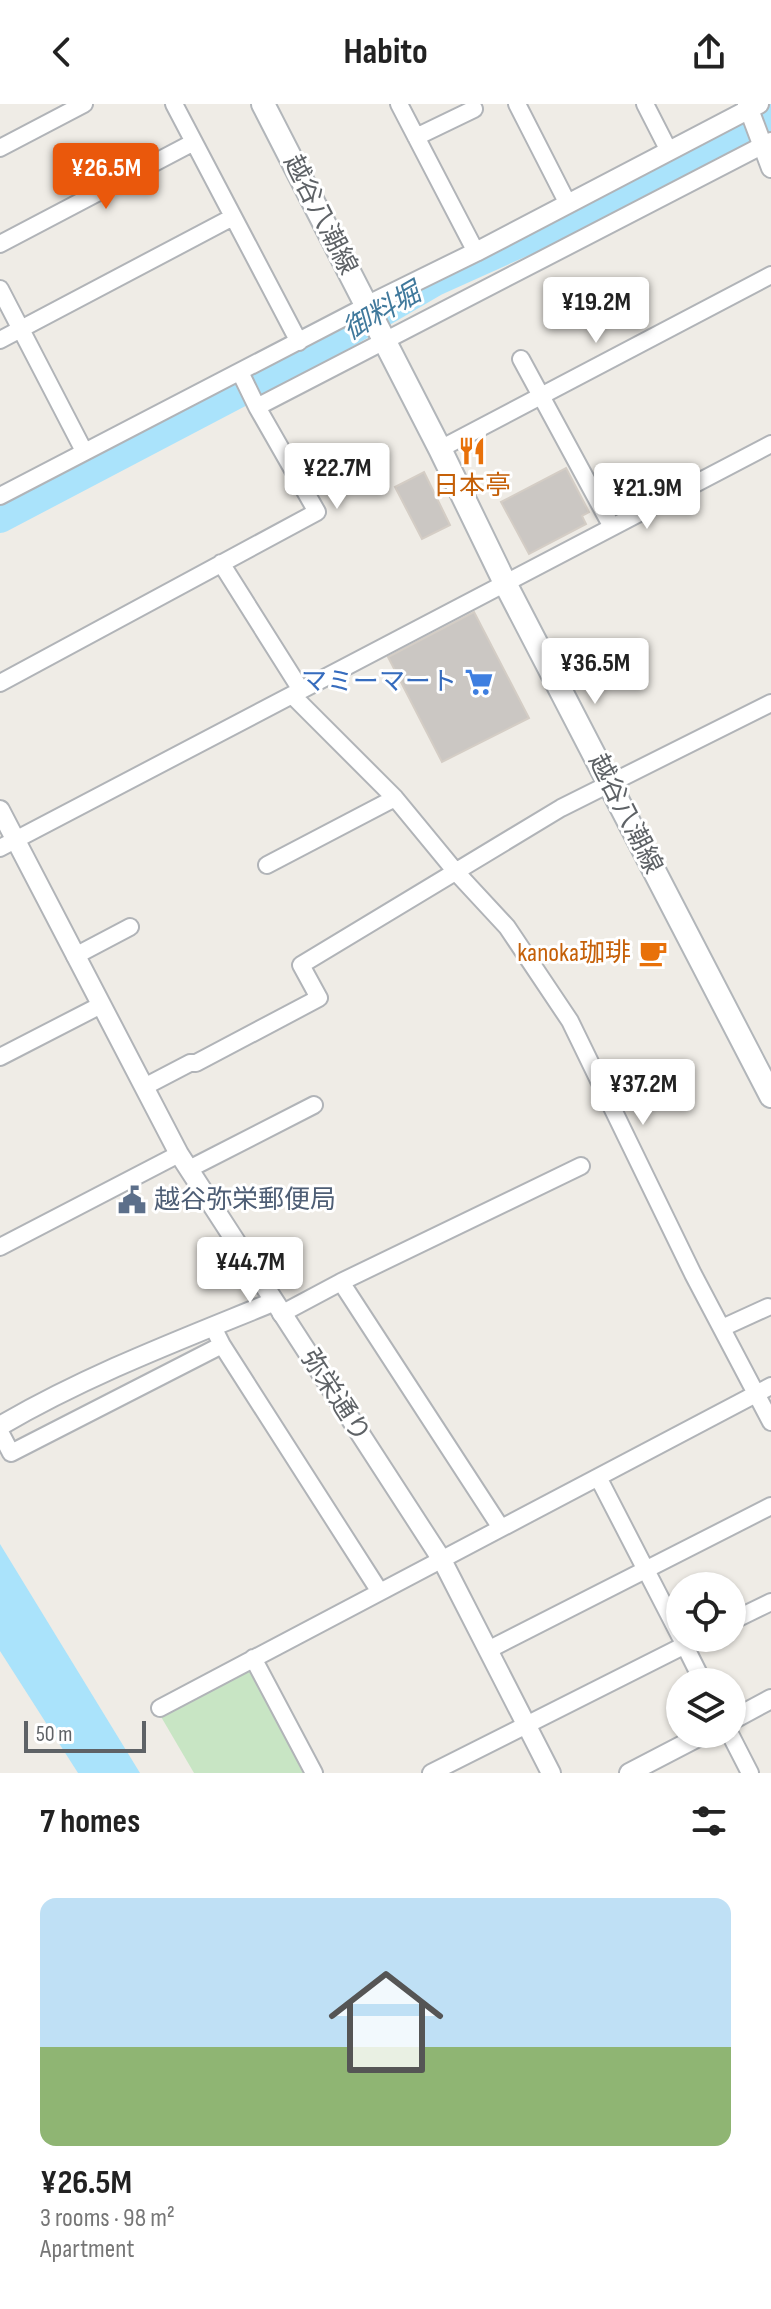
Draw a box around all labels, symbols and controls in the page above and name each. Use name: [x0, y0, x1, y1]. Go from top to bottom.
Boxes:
icon: back: [40, 30, 84, 74]
icon: share: [687, 30, 731, 74]
text: Habito: [343, 31, 428, 74]
pin: ¥26.5M: [41, 143, 171, 211]
street label: 越谷八潮線: [277, 150, 363, 280]
text: ¥26.5M: [71, 153, 141, 184]
water label: 御料堀: [337, 275, 430, 347]
pin: ¥19.2M: [531, 277, 661, 345]
text: ¥19.2M: [561, 287, 631, 318]
restaurant icon: 日本亭: [457, 436, 487, 466]
pin: ¥22.7M: [272, 443, 402, 511]
text: ¥22.7M: [303, 453, 371, 484]
pin: ¥21.9M: [582, 463, 712, 531]
place label: 日本亭: [433, 471, 511, 502]
text: ¥21.9M: [612, 473, 682, 504]
pin: ¥36.5M: [530, 638, 660, 706]
text: ¥36.5M: [560, 648, 630, 679]
place label: マミーマート: [301, 667, 457, 698]
supermarket icon: マミーマート: [464, 667, 494, 697]
street label: 越谷八潮線: [582, 749, 668, 879]
place label: kanoka珈琲: [517, 938, 631, 969]
cafe icon: kanoka珈琲: [638, 938, 668, 968]
pin: ¥37.2M: [578, 1059, 708, 1127]
text: ¥37.2M: [609, 1069, 677, 1100]
public building icon: 越谷弥栄郵便局: [117, 1185, 147, 1215]
place label: 越谷弥栄郵便局: [154, 1185, 336, 1216]
pin: ¥44.7M: [185, 1237, 315, 1305]
text: ¥44.7M: [215, 1247, 285, 1278]
street label: 弥栄通り: [294, 1344, 376, 1448]
map controls: [666, 1572, 746, 1748]
button: locate: [666, 1572, 746, 1652]
button: layers: [666, 1668, 746, 1748]
scale bar: [24, 1717, 146, 1753]
text: 50 m: [36, 1721, 72, 1748]
icon: filters: [687, 1799, 731, 1843]
text: 7 homes: [40, 1801, 140, 1842]
icon: home: [314, 1950, 458, 2094]
text: ¥26.5M: [40, 2162, 132, 2203]
text: 3 rooms · 98 m²: [40, 2203, 175, 2234]
text: Apartment: [40, 2234, 134, 2265]

